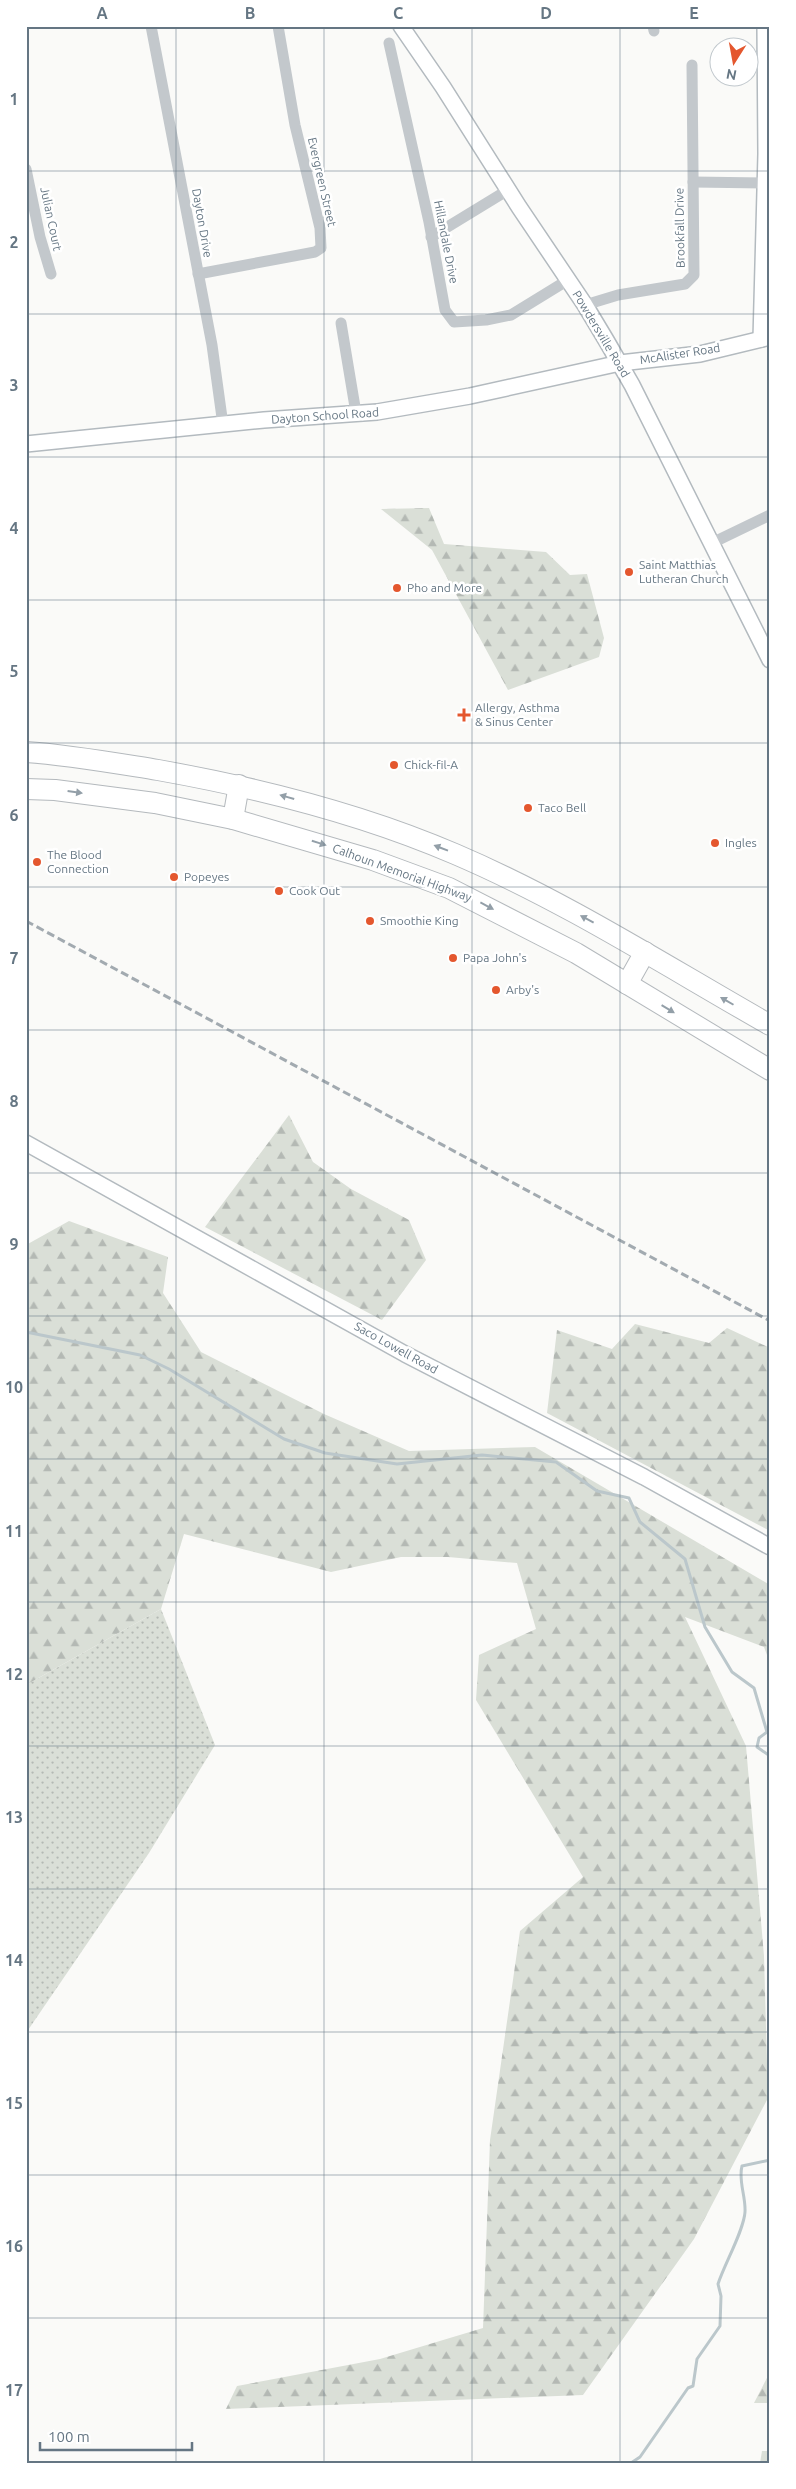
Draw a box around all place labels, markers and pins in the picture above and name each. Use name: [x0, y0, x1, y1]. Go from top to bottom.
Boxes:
place label: Saint Matthias Lutheran Church: [639, 558, 729, 585]
marker: Saint Matthias Lutheran Church: [623, 566, 635, 578]
place label: Pho and More: [407, 581, 482, 594]
marker: Pho and More: [391, 582, 403, 594]
place label: Allergy, Asthma & Sinus Center: [475, 701, 560, 728]
marker: Allergy, Asthma & Sinus Center: [457, 708, 471, 722]
place label: Chick-fil-A: [404, 758, 458, 771]
marker: Chick-fil-A: [388, 759, 400, 771]
place label: Taco Bell: [538, 801, 586, 814]
marker: Taco Bell: [522, 802, 534, 814]
place label: Ingles: [725, 836, 757, 849]
marker: Ingles: [709, 837, 721, 849]
place label: The Blood Connection: [47, 848, 109, 875]
marker: The Blood Connection: [31, 856, 43, 868]
place label: Popeyes: [184, 870, 229, 883]
marker: Popeyes: [168, 871, 180, 883]
place label: Cook Out: [289, 884, 340, 897]
marker: Cook Out: [273, 885, 285, 897]
place label: Smoothie King: [380, 914, 459, 927]
marker: Smoothie King: [364, 915, 376, 927]
place label: Papa John's: [463, 951, 527, 964]
marker: Papa John's: [447, 952, 459, 964]
place label: Arby's: [506, 983, 539, 996]
marker: Arby's: [490, 984, 502, 996]

